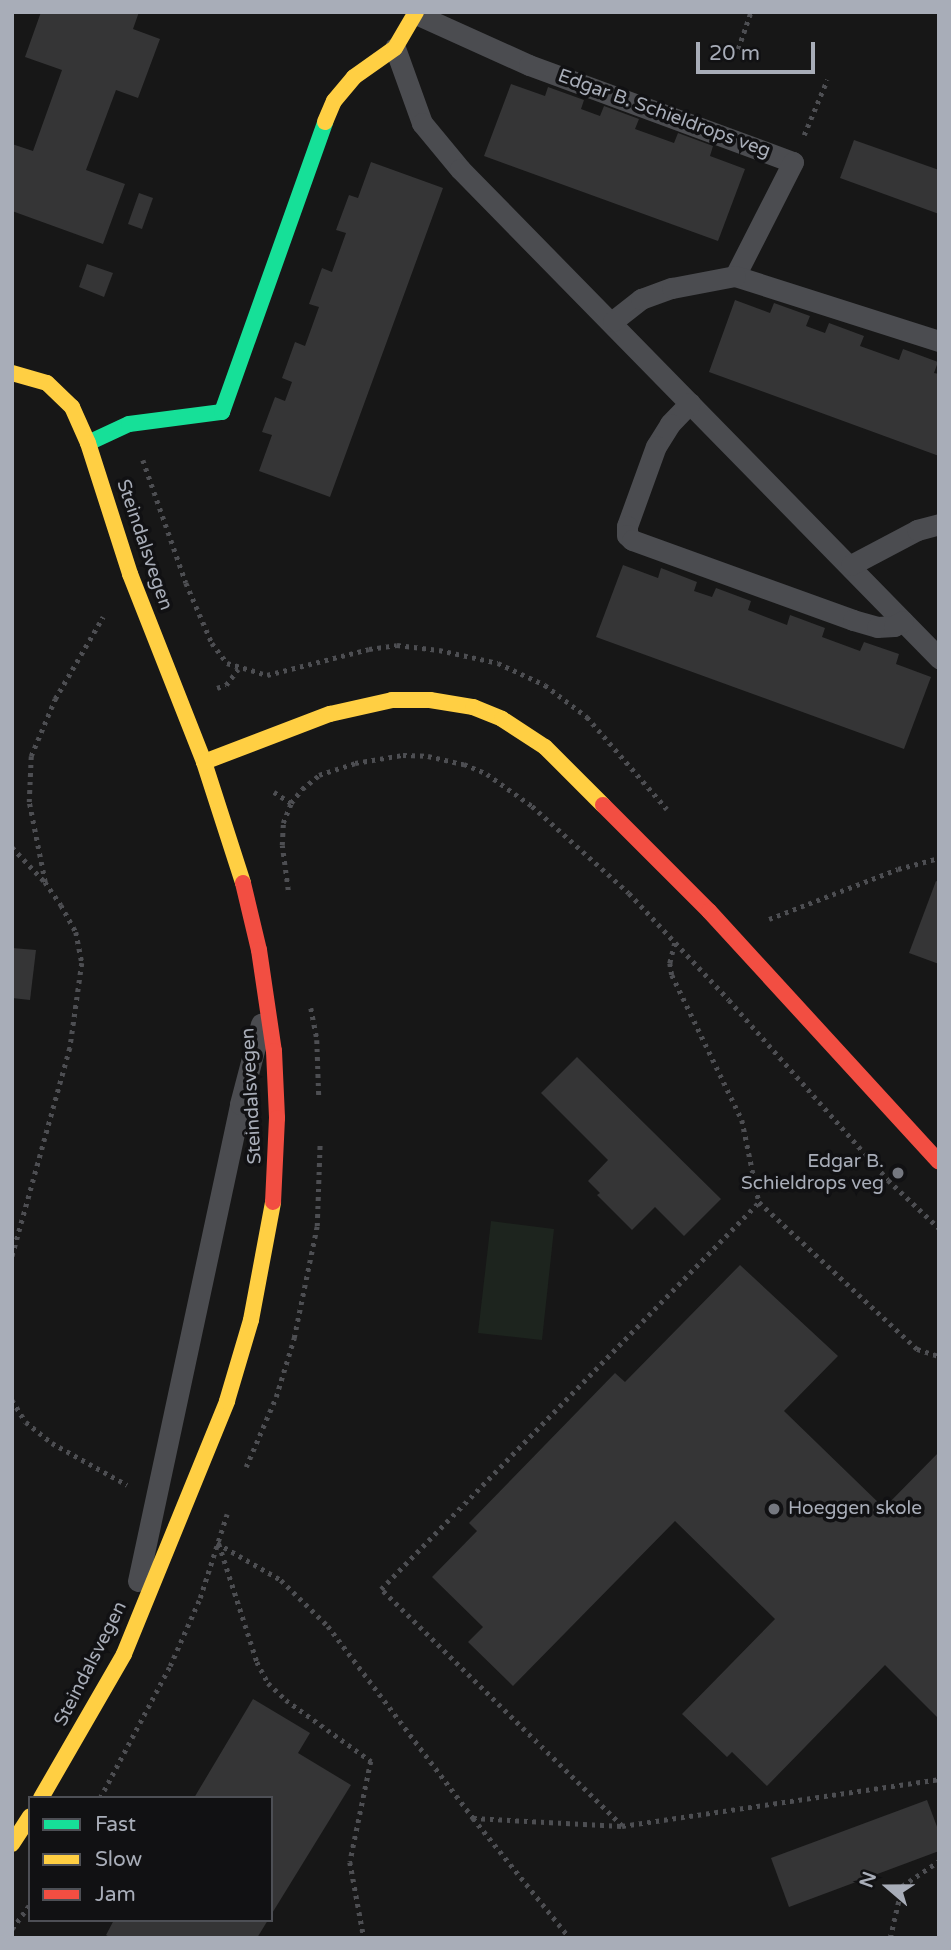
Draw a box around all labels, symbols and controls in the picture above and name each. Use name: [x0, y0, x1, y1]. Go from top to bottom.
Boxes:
scale bar: [699, 28, 818, 72]
text: 20 m: [709, 41, 760, 66]
street label: Edgar B. Schieldrops veg: [555, 65, 773, 163]
street label: Steindalsvegen: [111, 477, 177, 613]
street label: Steindalsvegen: [237, 1027, 267, 1165]
place label: Edgar B. Schieldrops veg: [741, 1151, 884, 1195]
marker: Edgar B. Schieldrops veg: [890, 1165, 906, 1181]
place label: Hoeggen skole: [788, 1498, 922, 1520]
marker: Hoeggen skole: [766, 1501, 782, 1517]
street label: Steindalsvegen: [50, 1598, 132, 1730]
legend: [28, 1796, 273, 1922]
text: Fast: [95, 1812, 136, 1837]
text: Slow: [95, 1847, 142, 1872]
north arrow: [853, 1852, 923, 1922]
text: N: [855, 1869, 881, 1891]
text: Jam: [95, 1882, 136, 1907]

